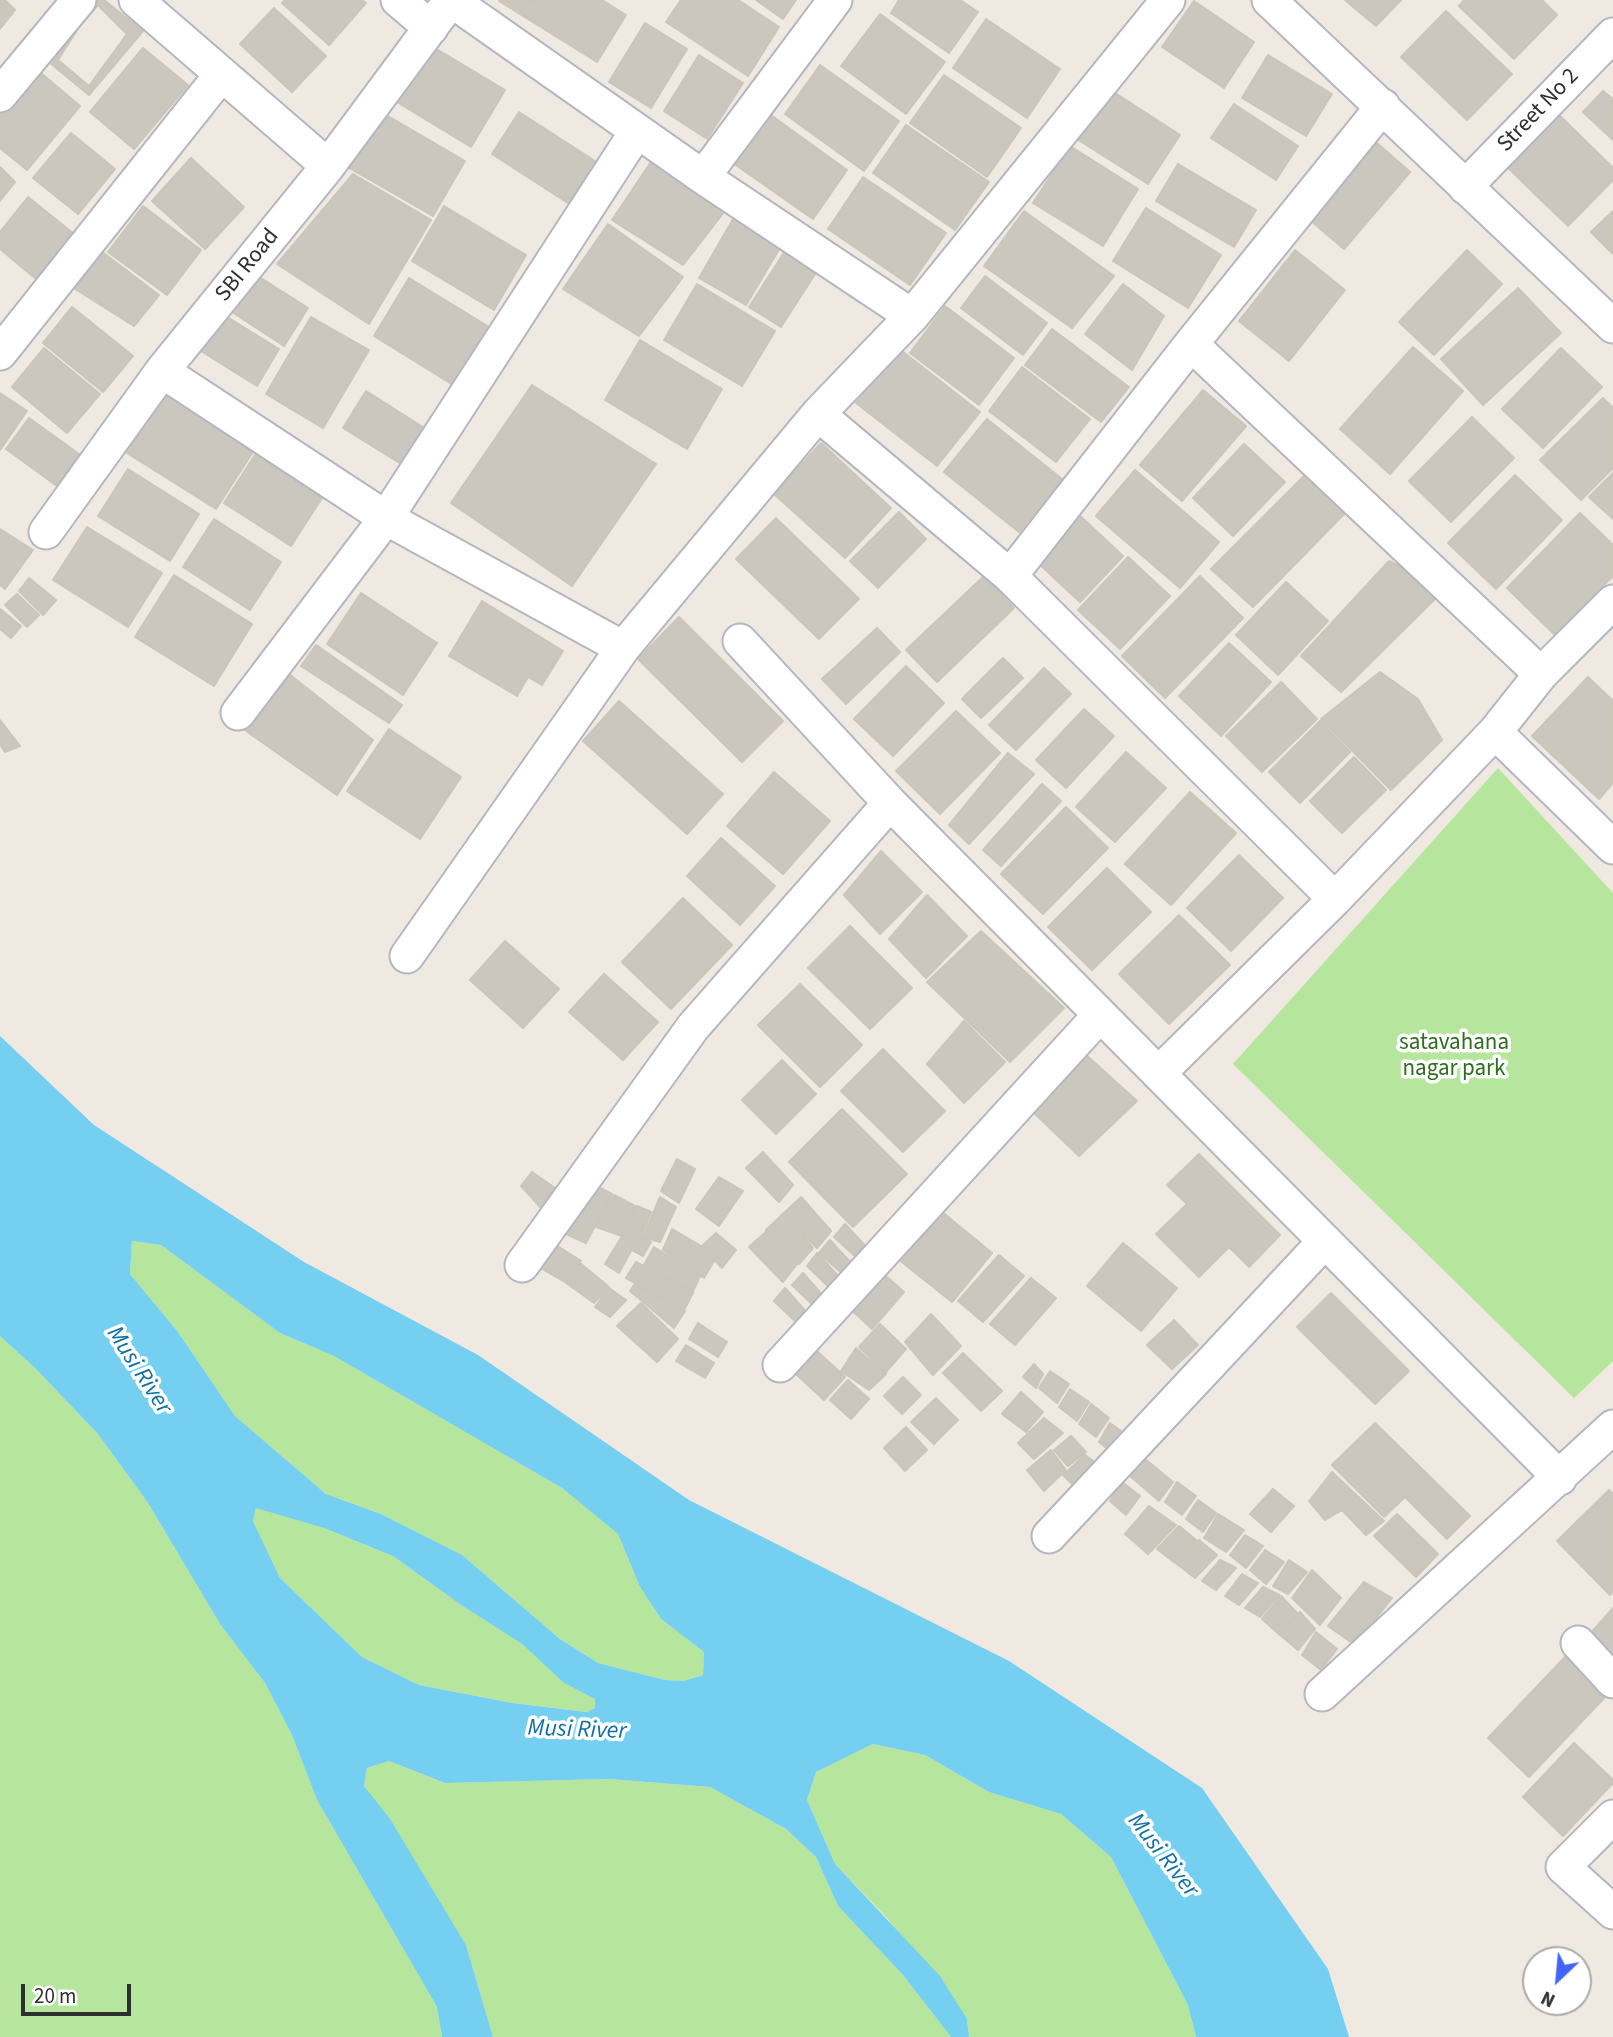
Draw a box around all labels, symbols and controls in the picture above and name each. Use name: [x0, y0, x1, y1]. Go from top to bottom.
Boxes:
street label: Street No 2: [1492, 63, 1586, 159]
street label: SBI Road: [210, 224, 286, 308]
park label: satavahana nagar park: [1399, 1030, 1509, 1084]
water label: Musi River: [99, 1322, 177, 1420]
water label: Musi River: [527, 1715, 627, 1747]
water label: Musi River: [1120, 1808, 1204, 1904]
north arrow: [1522, 1946, 1592, 2016]
scale bar: [24, 1970, 135, 2014]
text: 20 m: [34, 1981, 76, 2011]
text: N: [1537, 1984, 1560, 2013]

